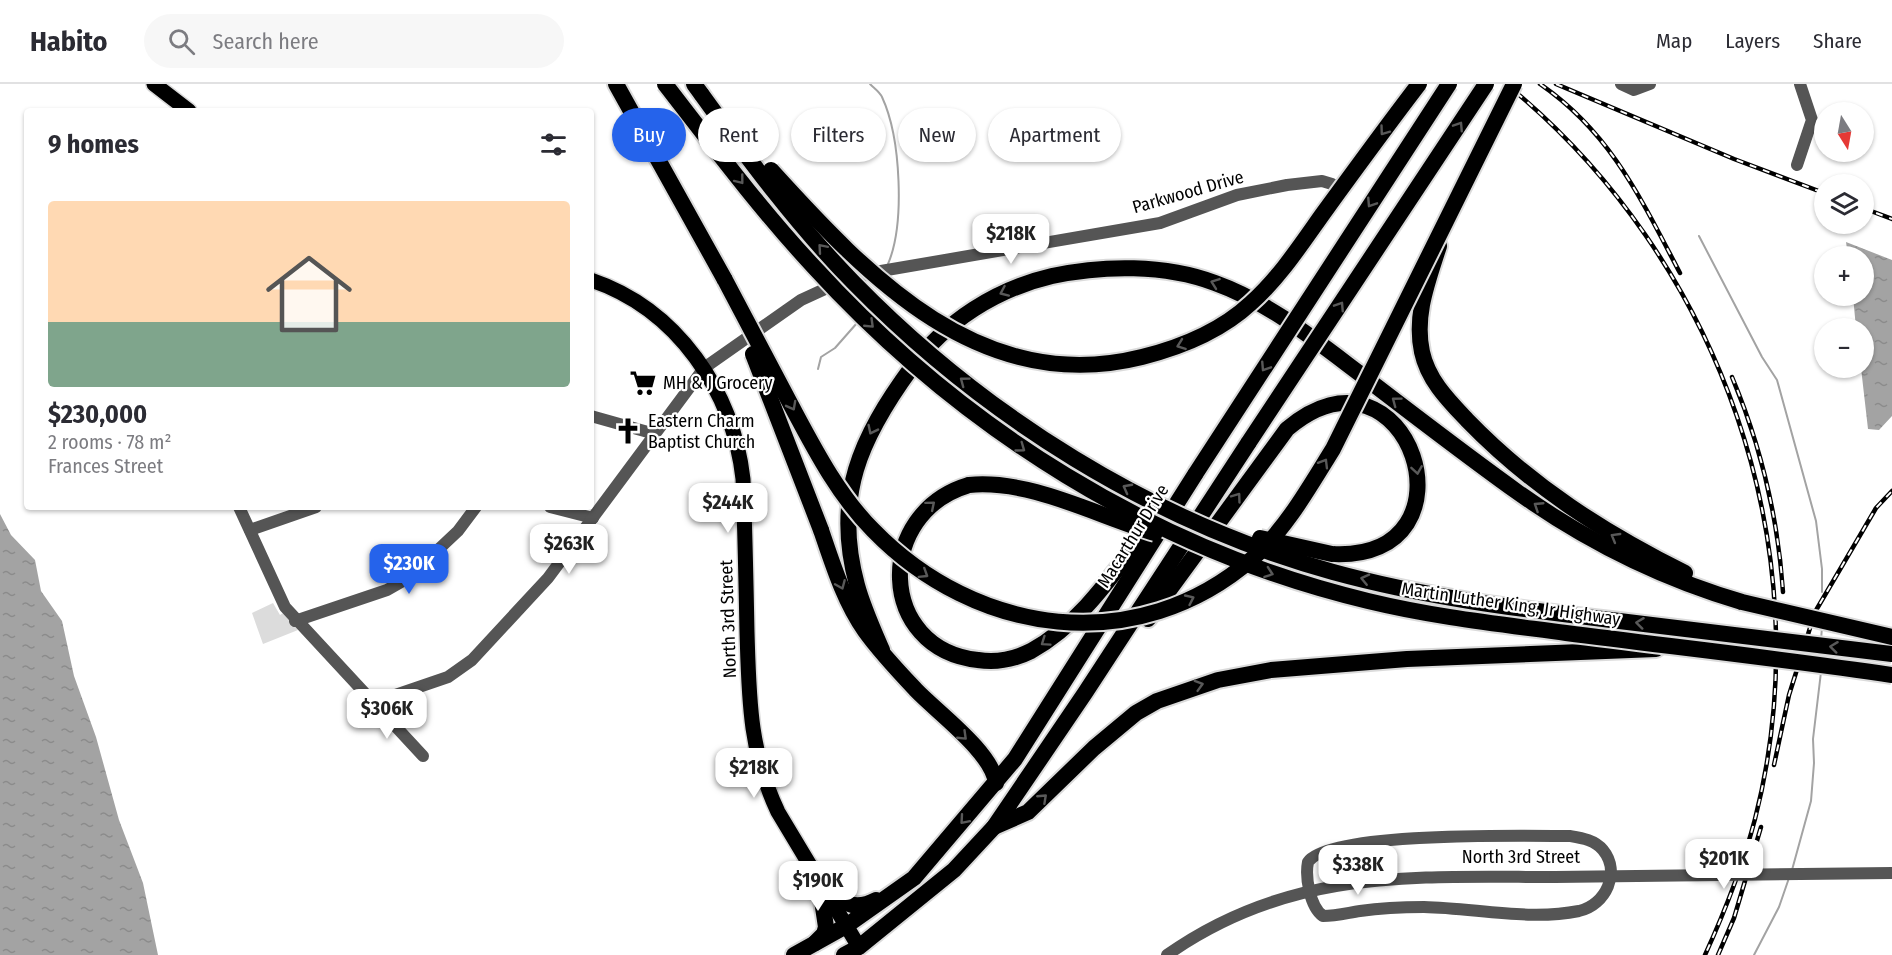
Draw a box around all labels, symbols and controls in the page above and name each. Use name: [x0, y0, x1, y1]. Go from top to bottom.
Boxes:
search box: [144, 14, 564, 68]
text: Habito: [30, 25, 108, 58]
icon: search: [165, 25, 198, 58]
text: Search here: [213, 28, 319, 55]
text: Map: [1656, 28, 1692, 54]
text: Layers: [1725, 28, 1780, 54]
text: Share: [1813, 28, 1862, 54]
north arrow: [1814, 102, 1874, 162]
map controls: [1814, 102, 1874, 378]
chip: Buy: [612, 108, 686, 162]
chip: Rent: [698, 108, 779, 162]
chip: Filters: [791, 108, 886, 162]
chip: New: [898, 108, 976, 162]
chip: Apartment: [988, 108, 1121, 162]
one-way arrow: [1451, 122, 1463, 132]
one-way arrow: [1380, 124, 1391, 135]
icon: filters: [537, 128, 570, 161]
text: 9 homes: [48, 129, 139, 160]
street label: Parkwood Drive: [1130, 166, 1246, 218]
one-way arrow: [732, 173, 743, 184]
button: layers: [1814, 174, 1874, 234]
one-way arrow: [1368, 197, 1379, 208]
pin: $218K: [969, 214, 1053, 265]
text: $218K: [986, 221, 1036, 245]
icon: home: [255, 240, 363, 348]
one-way arrow: [818, 244, 829, 255]
button: +: [1814, 246, 1874, 306]
one-way arrow: [1211, 278, 1221, 291]
one-way arrow: [1000, 284, 1011, 296]
one-way arrow: [1333, 302, 1344, 313]
one-way arrow: [863, 317, 874, 328]
button: −: [1814, 318, 1874, 378]
one-way arrow: [1176, 337, 1187, 350]
one-way arrow: [1261, 360, 1272, 371]
supermarket icon: MH & J Grocery: [628, 368, 658, 398]
place label: MH & J Grocery: [663, 372, 772, 394]
one-way arrow: [959, 377, 970, 388]
one-way arrow: [1391, 397, 1402, 408]
text: $230,000: [48, 399, 147, 430]
one-way arrow: [785, 400, 796, 411]
place label: Eastern Charm Baptist Church: [648, 410, 755, 453]
church icon: Eastern Charm Baptist Church: [613, 416, 643, 446]
one-way arrow: [868, 424, 880, 435]
text: 2 rooms · 78 m²: [48, 430, 171, 454]
one-way arrow: [1015, 440, 1026, 451]
text: Frances Street: [48, 454, 163, 478]
one-way arrow: [1317, 459, 1329, 469]
one-way arrow: [1410, 464, 1423, 474]
street label: Macarthur Drive: [1092, 480, 1174, 592]
pin: $244K: [686, 483, 770, 534]
one-way arrow: [1122, 483, 1133, 495]
text: $244K: [703, 490, 753, 514]
one-way arrow: [1229, 493, 1240, 504]
one-way arrow: [924, 501, 935, 512]
one-way arrow: [1534, 502, 1545, 513]
pin: $263K: [527, 524, 611, 575]
text: $263K: [544, 531, 594, 555]
one-way arrow: [1611, 533, 1622, 544]
pin: $230K: [367, 544, 451, 595]
text: $230K: [383, 551, 435, 575]
street label: North 3rd Street: [715, 559, 741, 679]
one-way arrow: [1264, 565, 1274, 578]
one-way arrow: [918, 566, 928, 578]
one-way arrow: [1360, 574, 1370, 587]
street label: Martin Luther King, Jr Highway: [1400, 578, 1622, 630]
one-way arrow: [834, 579, 846, 590]
one-way arrow: [1183, 595, 1194, 607]
one-way arrow: [1636, 618, 1645, 630]
one-way arrow: [1040, 635, 1051, 646]
one-way arrow: [1829, 641, 1839, 653]
one-way arrow: [1194, 680, 1204, 693]
pin: $306K: [345, 689, 429, 740]
text: $306K: [361, 696, 413, 720]
one-way arrow: [956, 729, 966, 740]
pin: $218K: [712, 748, 796, 799]
text: $218K: [729, 755, 779, 779]
one-way arrow: [1037, 794, 1047, 805]
one-way arrow: [961, 813, 972, 824]
pin: $201K: [1682, 839, 1766, 890]
pin: $338K: [1316, 845, 1400, 896]
street label: North 3rd Street: [1462, 846, 1580, 868]
text: $201K: [1699, 846, 1749, 870]
text: $338K: [1332, 852, 1384, 876]
pin: $190K: [776, 861, 860, 912]
text: $190K: [793, 868, 843, 892]

